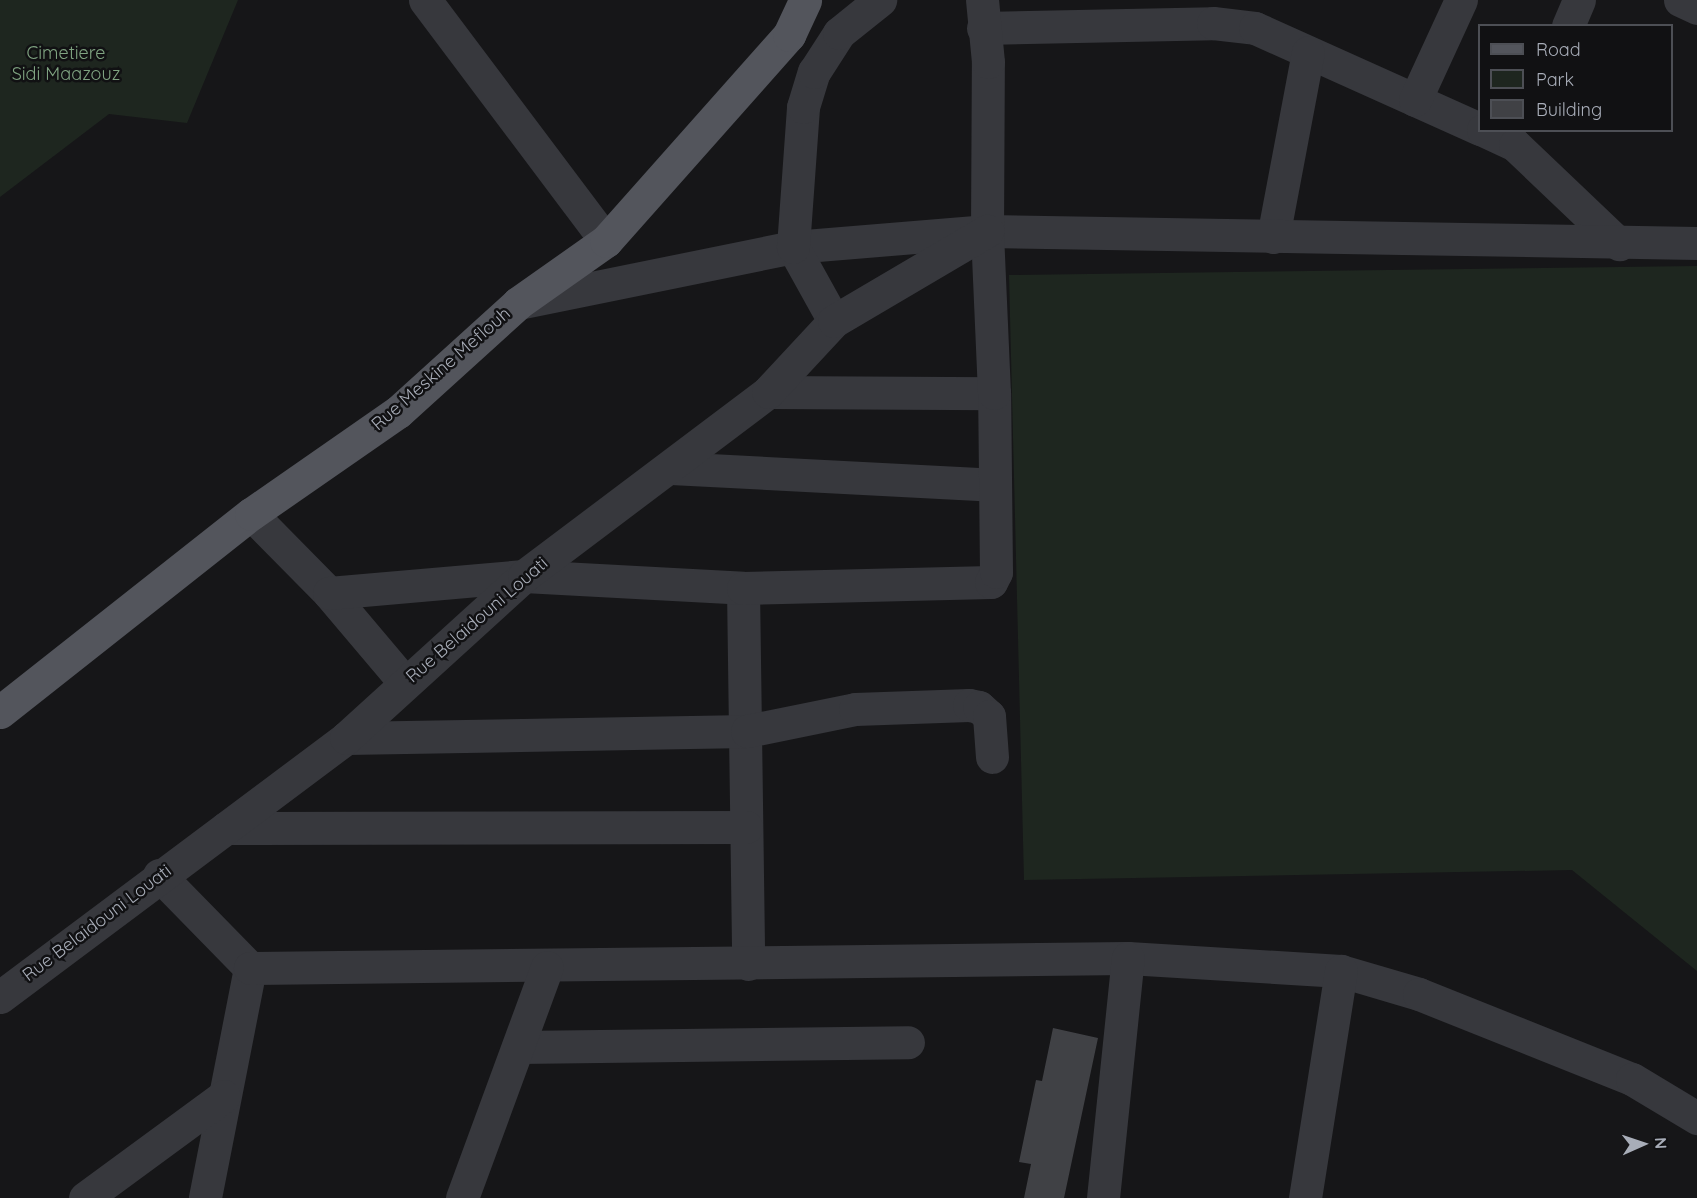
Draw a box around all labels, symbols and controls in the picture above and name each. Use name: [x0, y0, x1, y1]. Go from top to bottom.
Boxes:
legend: [1478, 24, 1673, 132]
text: Road: [1536, 38, 1581, 61]
park label: Cimetiere Sidi Maazouz: [12, 43, 120, 86]
text: Park: [1536, 68, 1574, 91]
text: Building: [1536, 98, 1602, 121]
street label: Rue Meskine Meflouh: [367, 303, 515, 435]
street label: Rue Belaidouni Louati: [402, 553, 552, 687]
street label: Rue Belaidouni Louati: [18, 860, 176, 986]
north arrow: [1613, 1114, 1673, 1174]
text: N: [1651, 1137, 1671, 1149]

